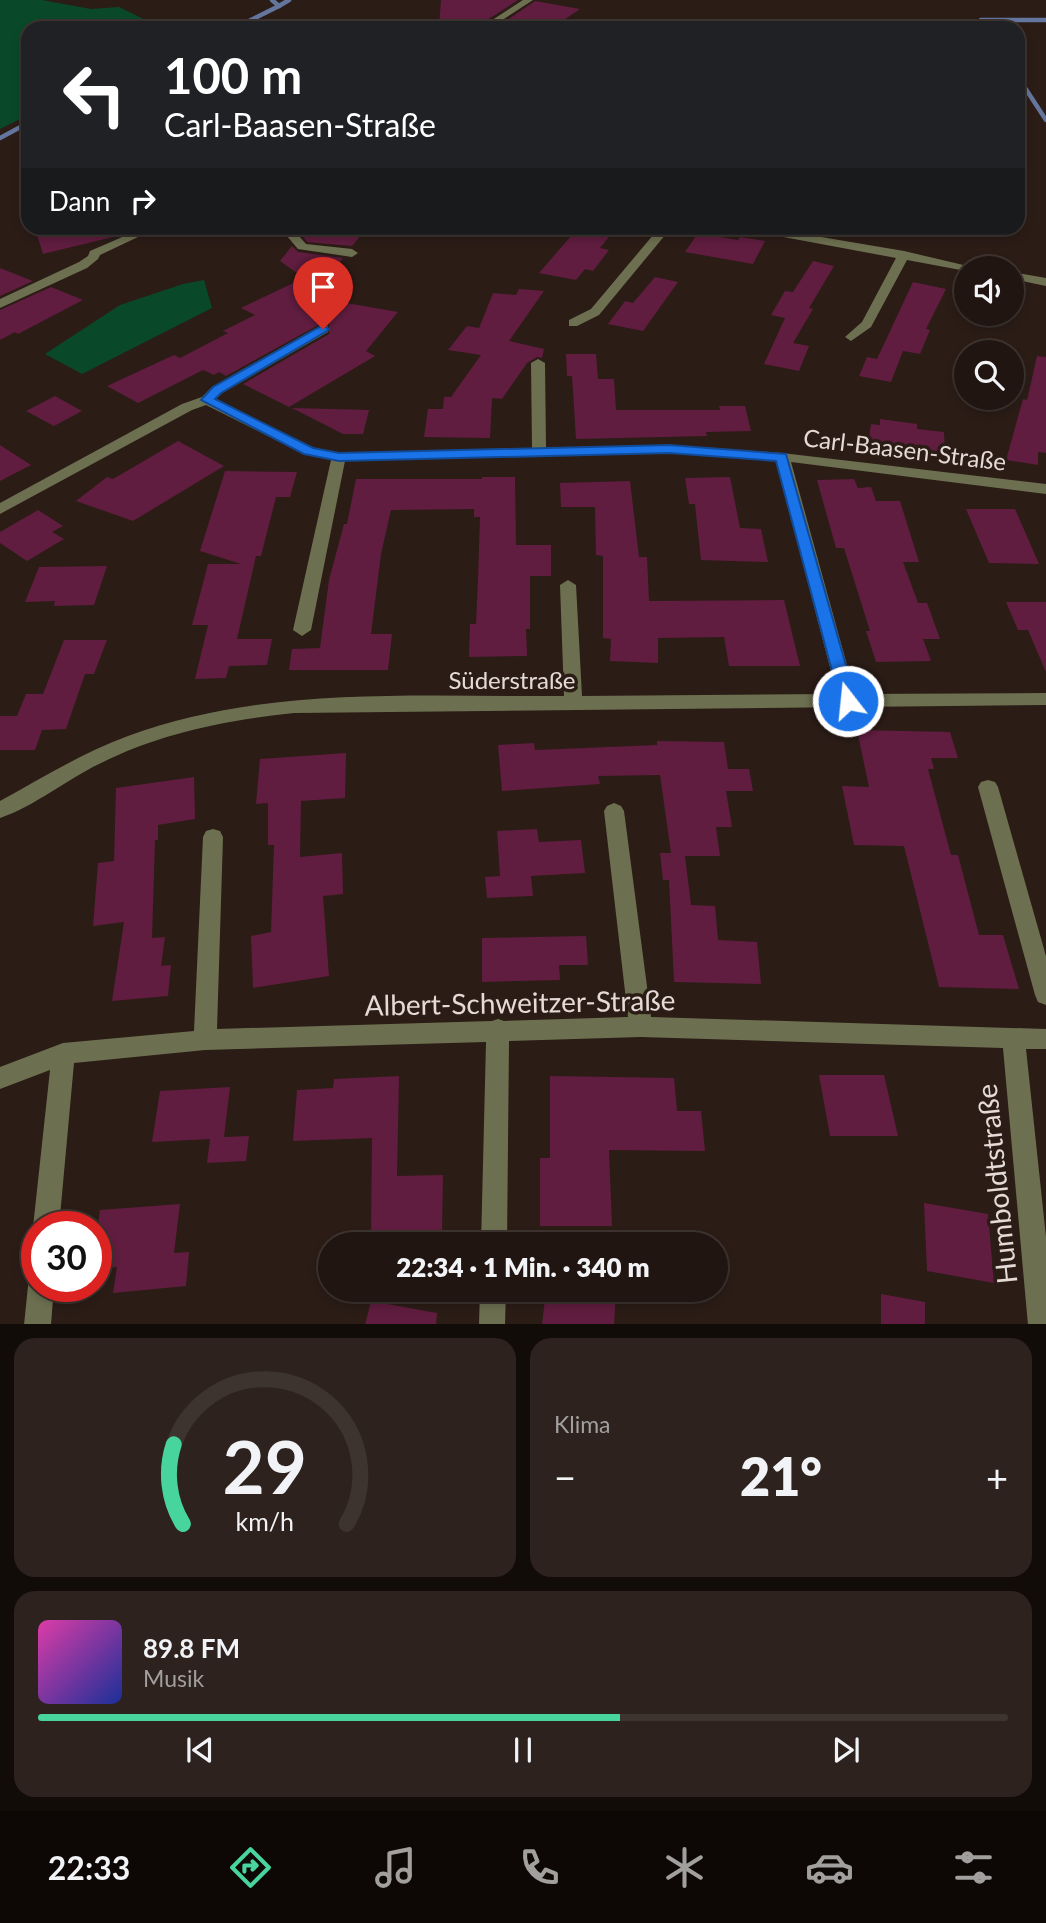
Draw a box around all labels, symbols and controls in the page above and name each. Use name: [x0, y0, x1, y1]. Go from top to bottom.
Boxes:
text: 100 m: [164, 46, 302, 104]
icon: left: [49, 49, 140, 140]
text: Carl-Baasen-Straße: [164, 105, 436, 144]
icon: right: [124, 182, 162, 220]
text: Dann: [49, 185, 110, 217]
map controls: [954, 256, 1024, 410]
button: sound: [954, 256, 1024, 326]
pin: [293, 257, 353, 329]
icon: arrive: [304, 268, 342, 306]
button: search: [954, 340, 1024, 410]
street label: Carl-Baasen-Straße: [802, 422, 1008, 476]
position arrow: [811, 664, 885, 738]
street label: Süderstraße: [449, 665, 576, 694]
street label: Albert-Schweitzer-Straße: [364, 982, 676, 1022]
street label: Humboldtstraße: [969, 1082, 1023, 1286]
speed limit sign: 30: [21, 1211, 112, 1302]
text: 22:34 · 1 Min. · 340 m: [396, 1251, 650, 1283]
text: Klima: [554, 1410, 611, 1438]
text: 29: [223, 1422, 307, 1510]
text: 21°: [740, 1445, 822, 1507]
text: −: [554, 1454, 576, 1500]
text: +: [986, 1454, 1008, 1500]
text: km/h: [236, 1505, 294, 1535]
text: 89.8 FM: [143, 1632, 240, 1664]
text: Musik: [143, 1664, 204, 1692]
icon: previous: [181, 1731, 219, 1769]
icon: pause: [504, 1731, 542, 1769]
icon: next: [827, 1731, 865, 1769]
icon: directions: [226, 1843, 275, 1892]
icon: music: [371, 1843, 420, 1892]
icon: phone: [515, 1843, 564, 1892]
icon: climate: [660, 1843, 709, 1892]
icon: car: [805, 1843, 854, 1892]
icon: filters: [949, 1843, 998, 1892]
text: 22:33: [48, 1848, 130, 1887]

